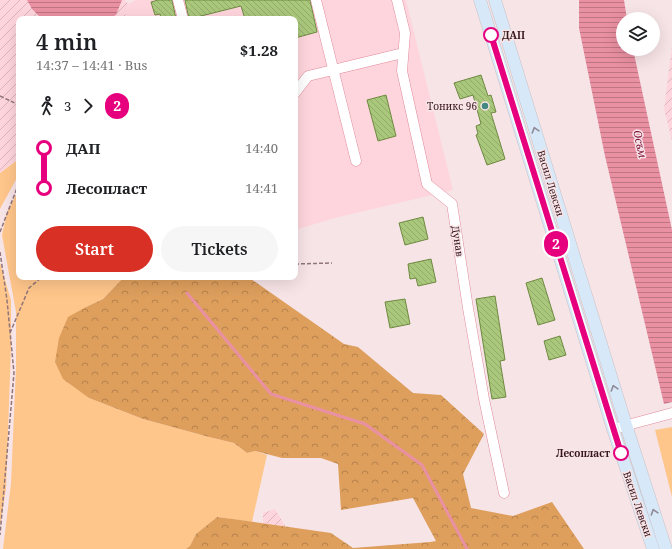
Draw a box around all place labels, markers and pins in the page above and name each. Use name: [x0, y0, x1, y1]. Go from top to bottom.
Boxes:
marker: ДАП: [483, 27, 499, 43]
place label: ДАП: [502, 28, 525, 42]
place label: Тоникс 96: [427, 99, 477, 113]
marker: Тоникс 96: [480, 101, 490, 111]
marker: Лесопласт: [613, 445, 629, 461]
place label: Лесопласт: [556, 446, 610, 460]

